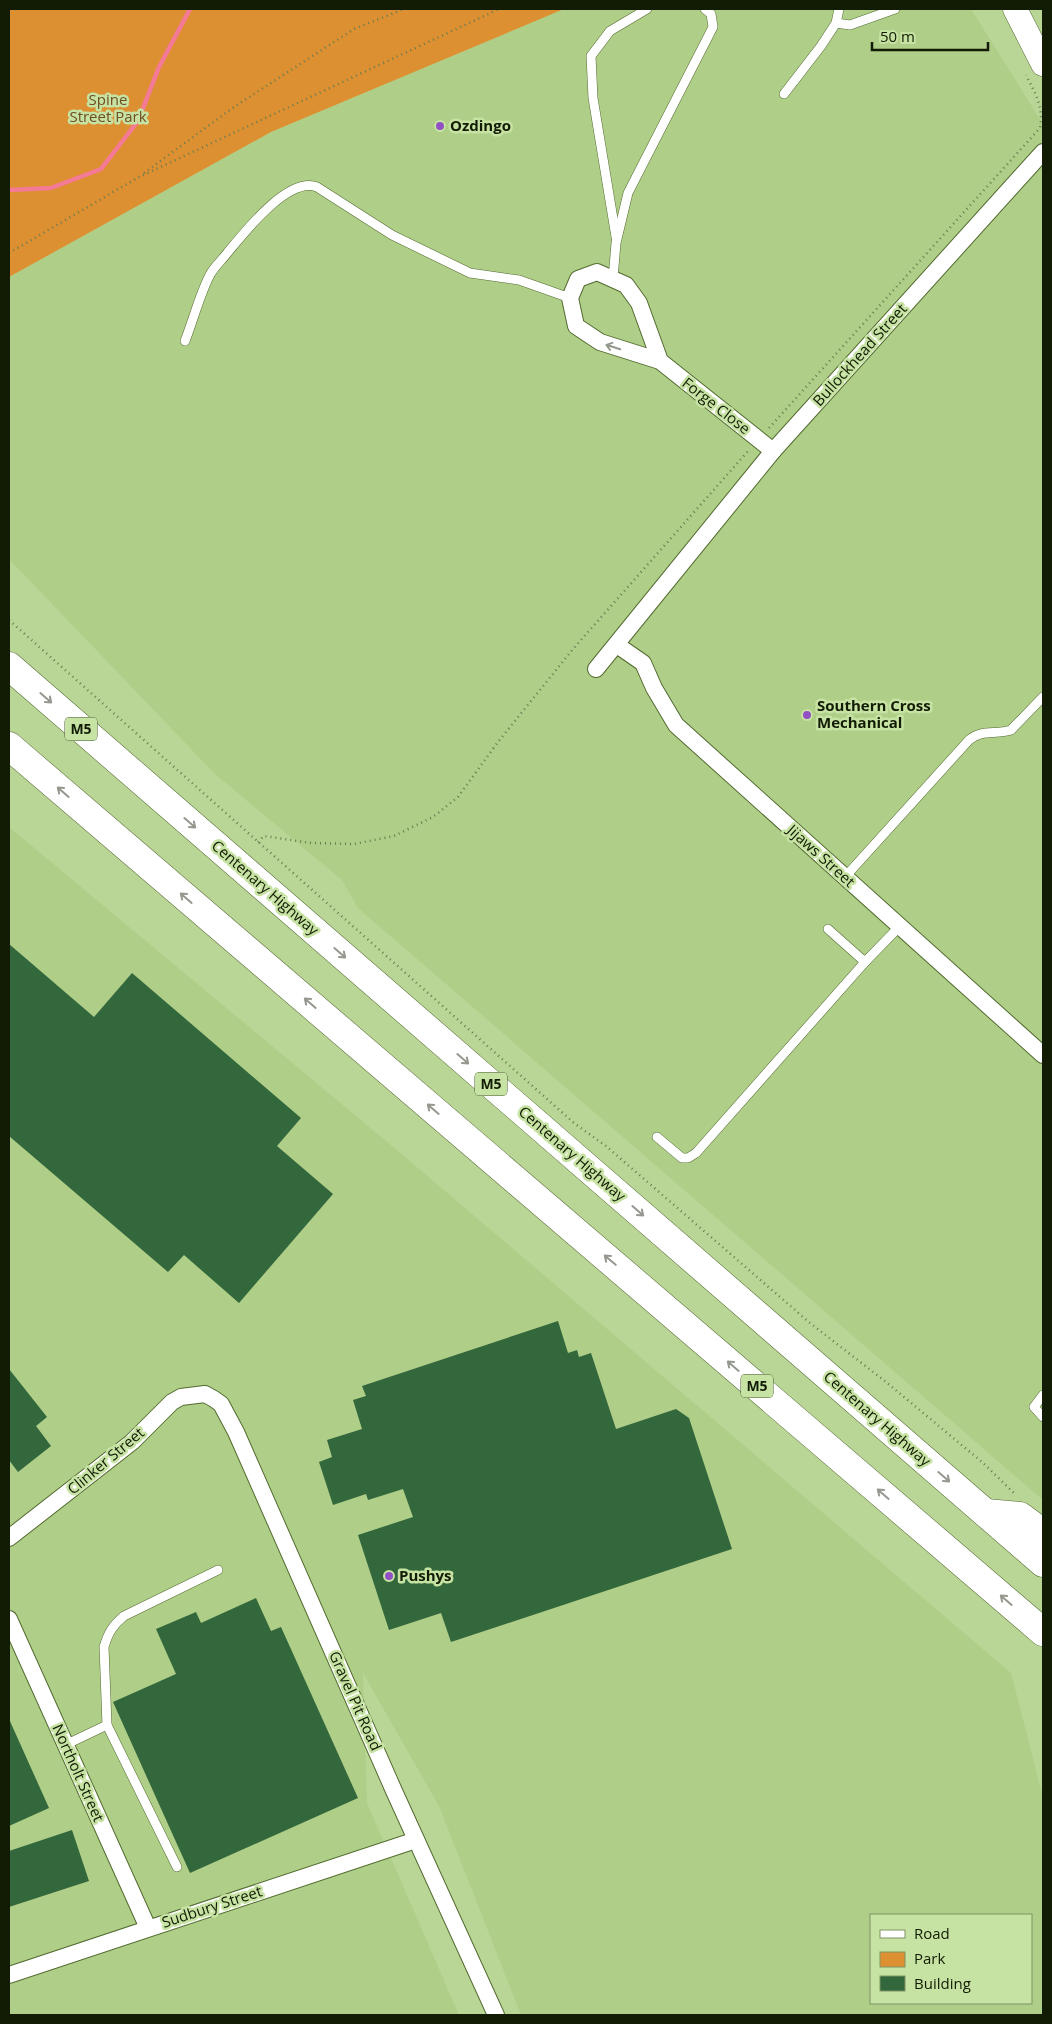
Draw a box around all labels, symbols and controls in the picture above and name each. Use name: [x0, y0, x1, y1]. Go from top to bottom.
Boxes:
scale bar: [872, 20, 988, 52]
text: 50 m: [880, 26, 915, 46]
park label: Spine Street Park: [69, 89, 147, 126]
place label: Ozdingo: [450, 115, 511, 135]
marker: Ozdingo: [434, 120, 446, 132]
street label: Bullockhead Street: [808, 299, 911, 410]
one-way arrow: [606, 341, 622, 351]
street label: Forge Close: [678, 372, 755, 438]
one-way arrow: [39, 692, 52, 704]
place label: Southern Cross Mechanical: [817, 695, 931, 732]
marker: Southern Cross Mechanical: [801, 709, 813, 721]
road number: M5: [65, 718, 97, 741]
one-way arrow: [56, 786, 69, 798]
one-way arrow: [184, 818, 197, 829]
street label: Jijaws Street: [782, 818, 860, 891]
street label: Centenary Highway: [208, 835, 324, 940]
one-way arrow: [180, 892, 193, 903]
one-way arrow: [333, 947, 346, 959]
one-way arrow: [303, 998, 316, 1009]
one-way arrow: [456, 1053, 469, 1065]
road number: M5: [475, 1072, 507, 1096]
street label: Centenary Highway: [515, 1101, 631, 1206]
one-way arrow: [427, 1104, 440, 1115]
one-way arrow: [632, 1206, 645, 1217]
one-way arrow: [603, 1254, 616, 1266]
one-way arrow: [727, 1360, 740, 1371]
street label: Centenary Highway: [820, 1366, 936, 1471]
road number: M5: [741, 1374, 773, 1398]
street label: Clinker Street: [63, 1422, 148, 1498]
one-way arrow: [937, 1471, 950, 1482]
one-way arrow: [877, 1489, 890, 1500]
place label: Pushys: [399, 1565, 452, 1585]
marker: Pushys: [383, 1570, 395, 1582]
one-way arrow: [1000, 1595, 1013, 1606]
street label: Gravel Pit Road: [325, 1648, 387, 1753]
street label: Northolt Street: [48, 1721, 109, 1825]
street label: Sudbury Street: [159, 1880, 264, 1932]
legend: [870, 1914, 1032, 2004]
text: Road: [914, 1923, 950, 1943]
text: Park: [914, 1948, 945, 1968]
text: Building: [914, 1973, 971, 1993]

